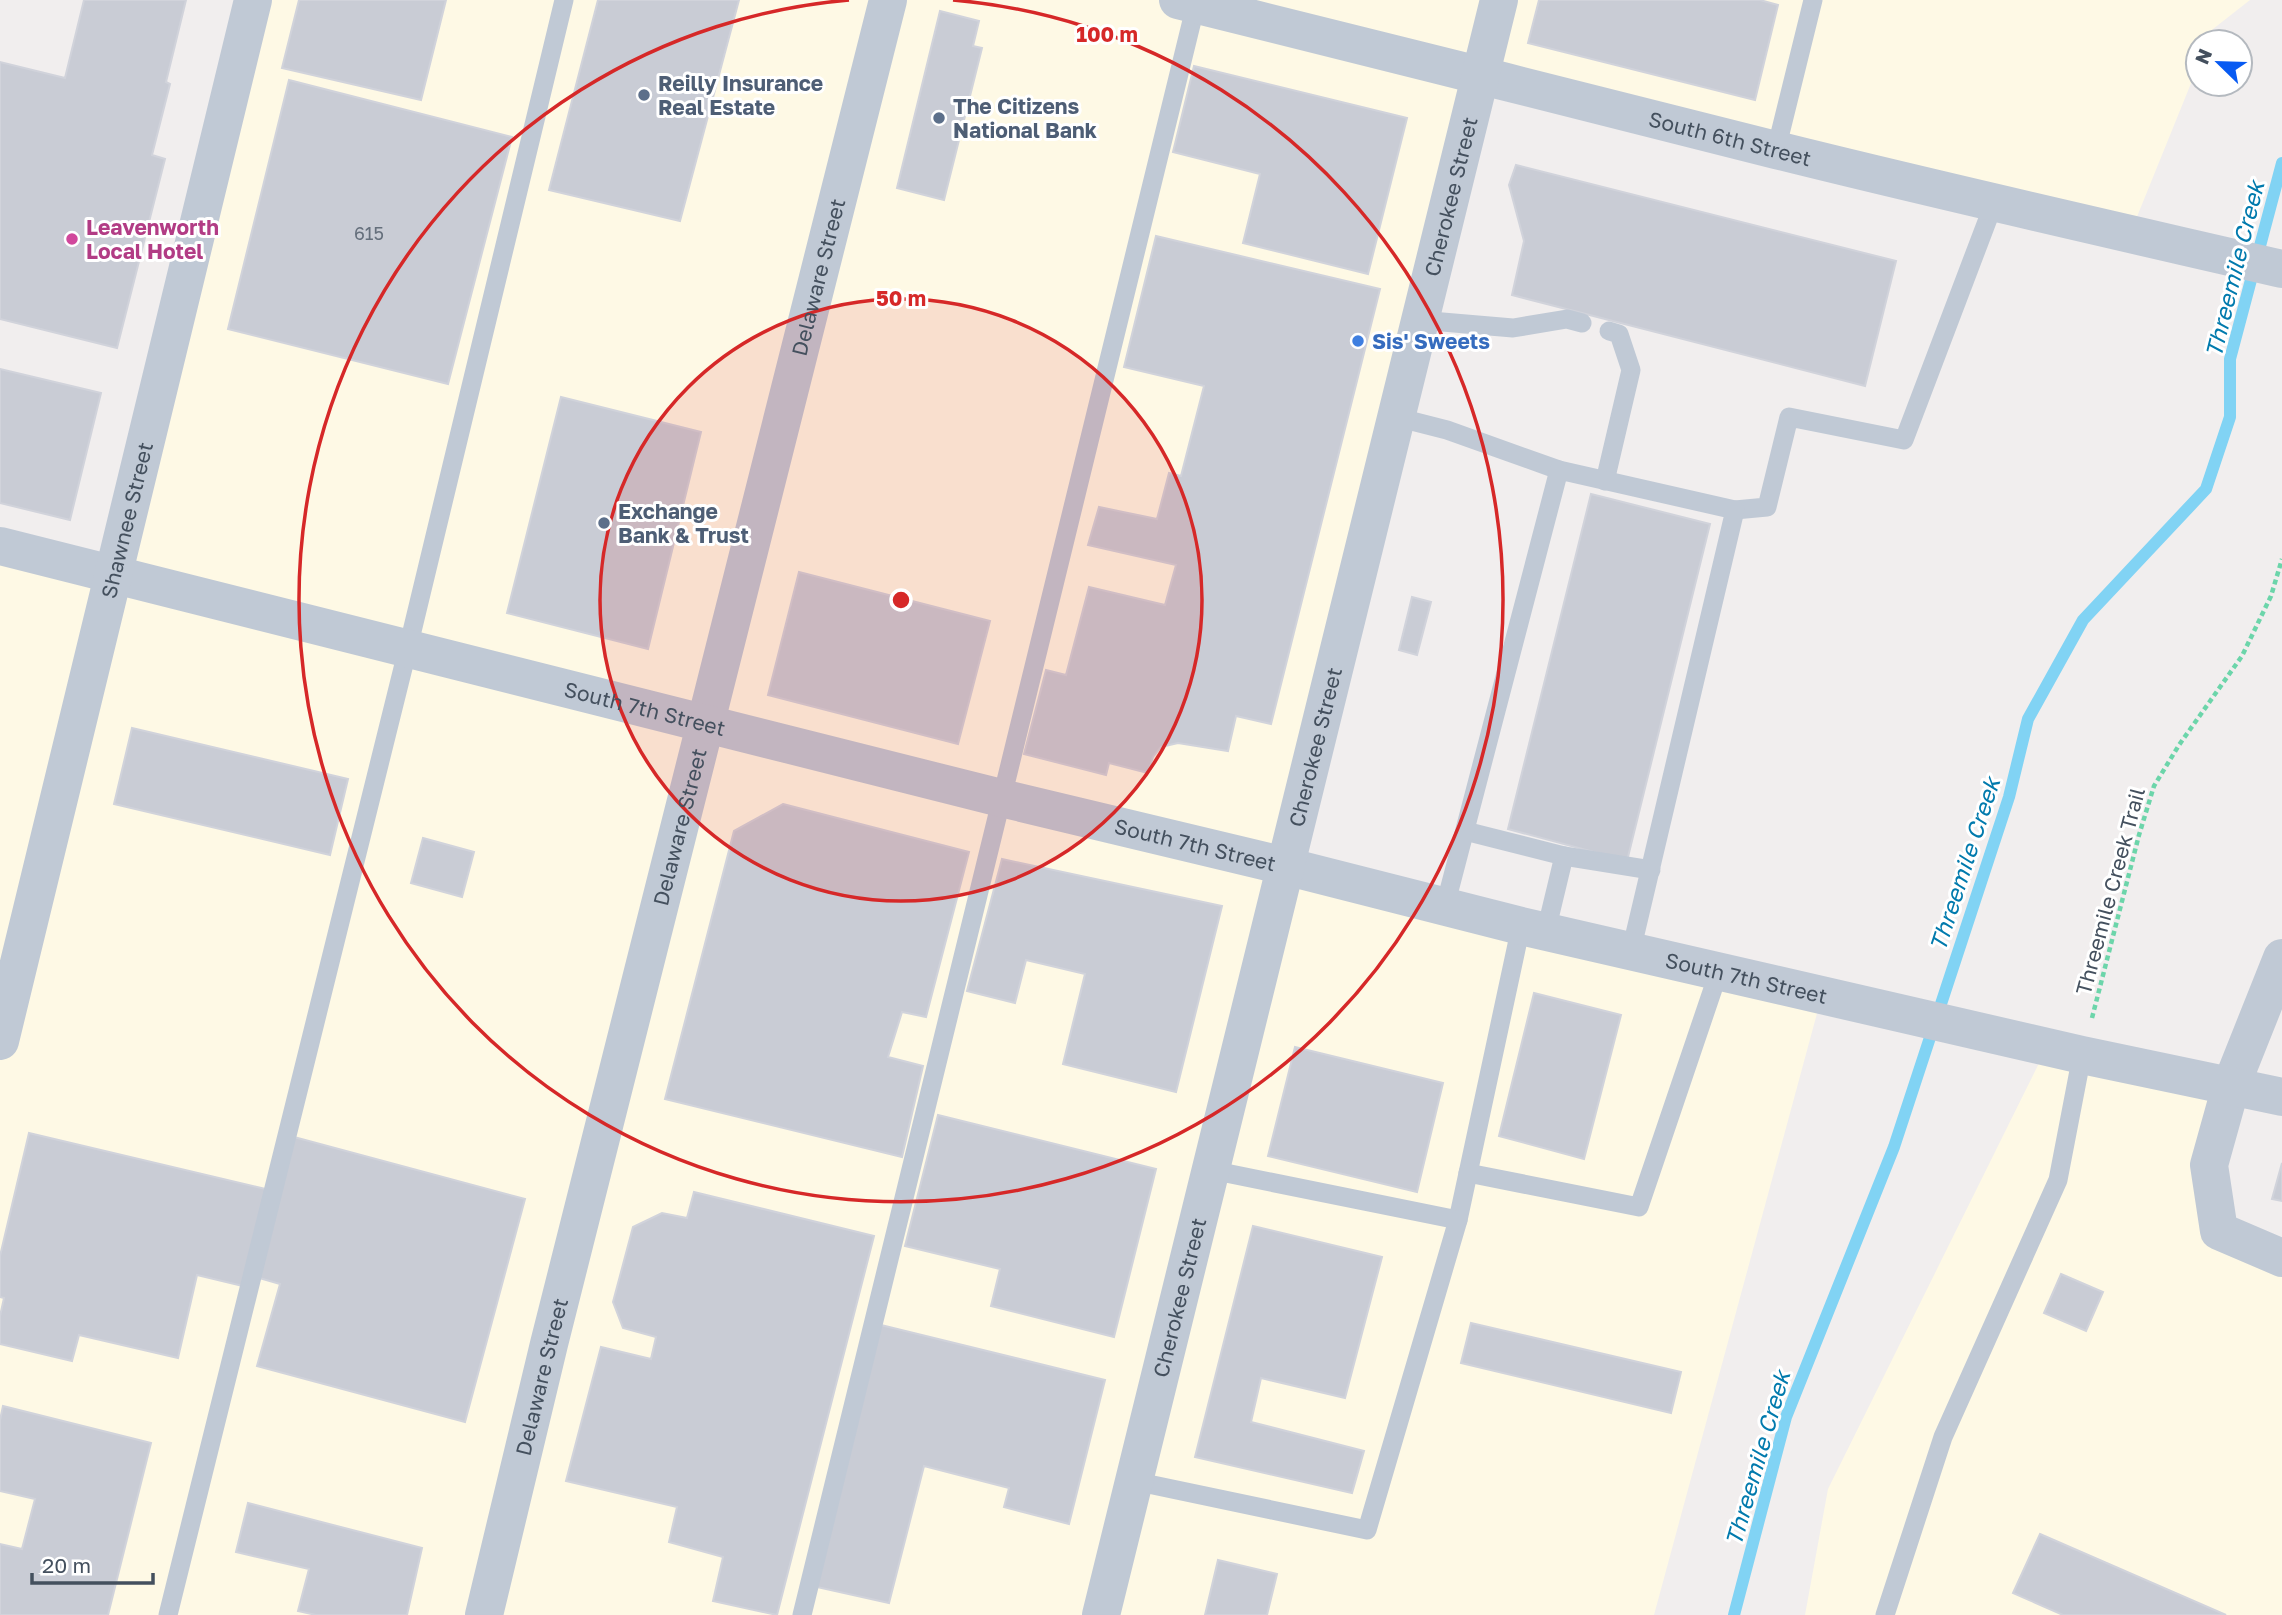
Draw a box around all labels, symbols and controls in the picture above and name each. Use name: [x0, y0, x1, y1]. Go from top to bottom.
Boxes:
text: 100 m: [1076, 21, 1138, 47]
north arrow: [2184, 28, 2254, 98]
text: N: [2189, 45, 2216, 67]
place label: Reilly Insurance Real Estate: [658, 70, 823, 120]
marker: Reilly Insurance Real Estate: [636, 87, 652, 103]
place label: The Citizens National Bank: [953, 93, 1097, 143]
street label: South 6th Street: [1646, 105, 1814, 171]
marker: The Citizens National Bank: [931, 110, 947, 126]
street label: Cherokee Street: [1418, 114, 1483, 279]
water label: Threemile Creek: [2199, 176, 2270, 360]
street label: Delaware Street: [786, 196, 850, 359]
place label: Leavenworth Local Hotel: [86, 214, 219, 264]
house number: 615: [354, 222, 384, 244]
marker: Leavenworth Local Hotel: [64, 231, 80, 247]
text: 50 m: [876, 285, 926, 311]
place label: Sis' Sweets: [1372, 328, 1490, 354]
marker: Sis' Sweets: [1350, 333, 1366, 349]
street label: Shawnee Street: [95, 439, 158, 601]
place label: Exchange Bank & Trust: [618, 498, 749, 548]
marker: Exchange Bank & Trust: [596, 515, 612, 531]
centre of rings: [889, 588, 913, 612]
street label: Cherokee Street: [1283, 665, 1347, 829]
street label: South 7th Street: [562, 676, 728, 741]
street label: Delaware Street: [647, 745, 712, 908]
water label: Threemile Creek: [1923, 772, 2006, 954]
street label: Threemile Creek Trail: [2070, 785, 2150, 997]
street label: South 7th Street: [1112, 813, 1279, 876]
street label: South 7th Street: [1663, 947, 1830, 1009]
street label: Cherokee Street: [1147, 1215, 1211, 1380]
street label: Delaware Street: [510, 1295, 573, 1458]
water label: Threemile Creek: [1719, 1365, 1796, 1549]
scale bar: [32, 1542, 152, 1586]
text: 20 m: [42, 1552, 91, 1578]

